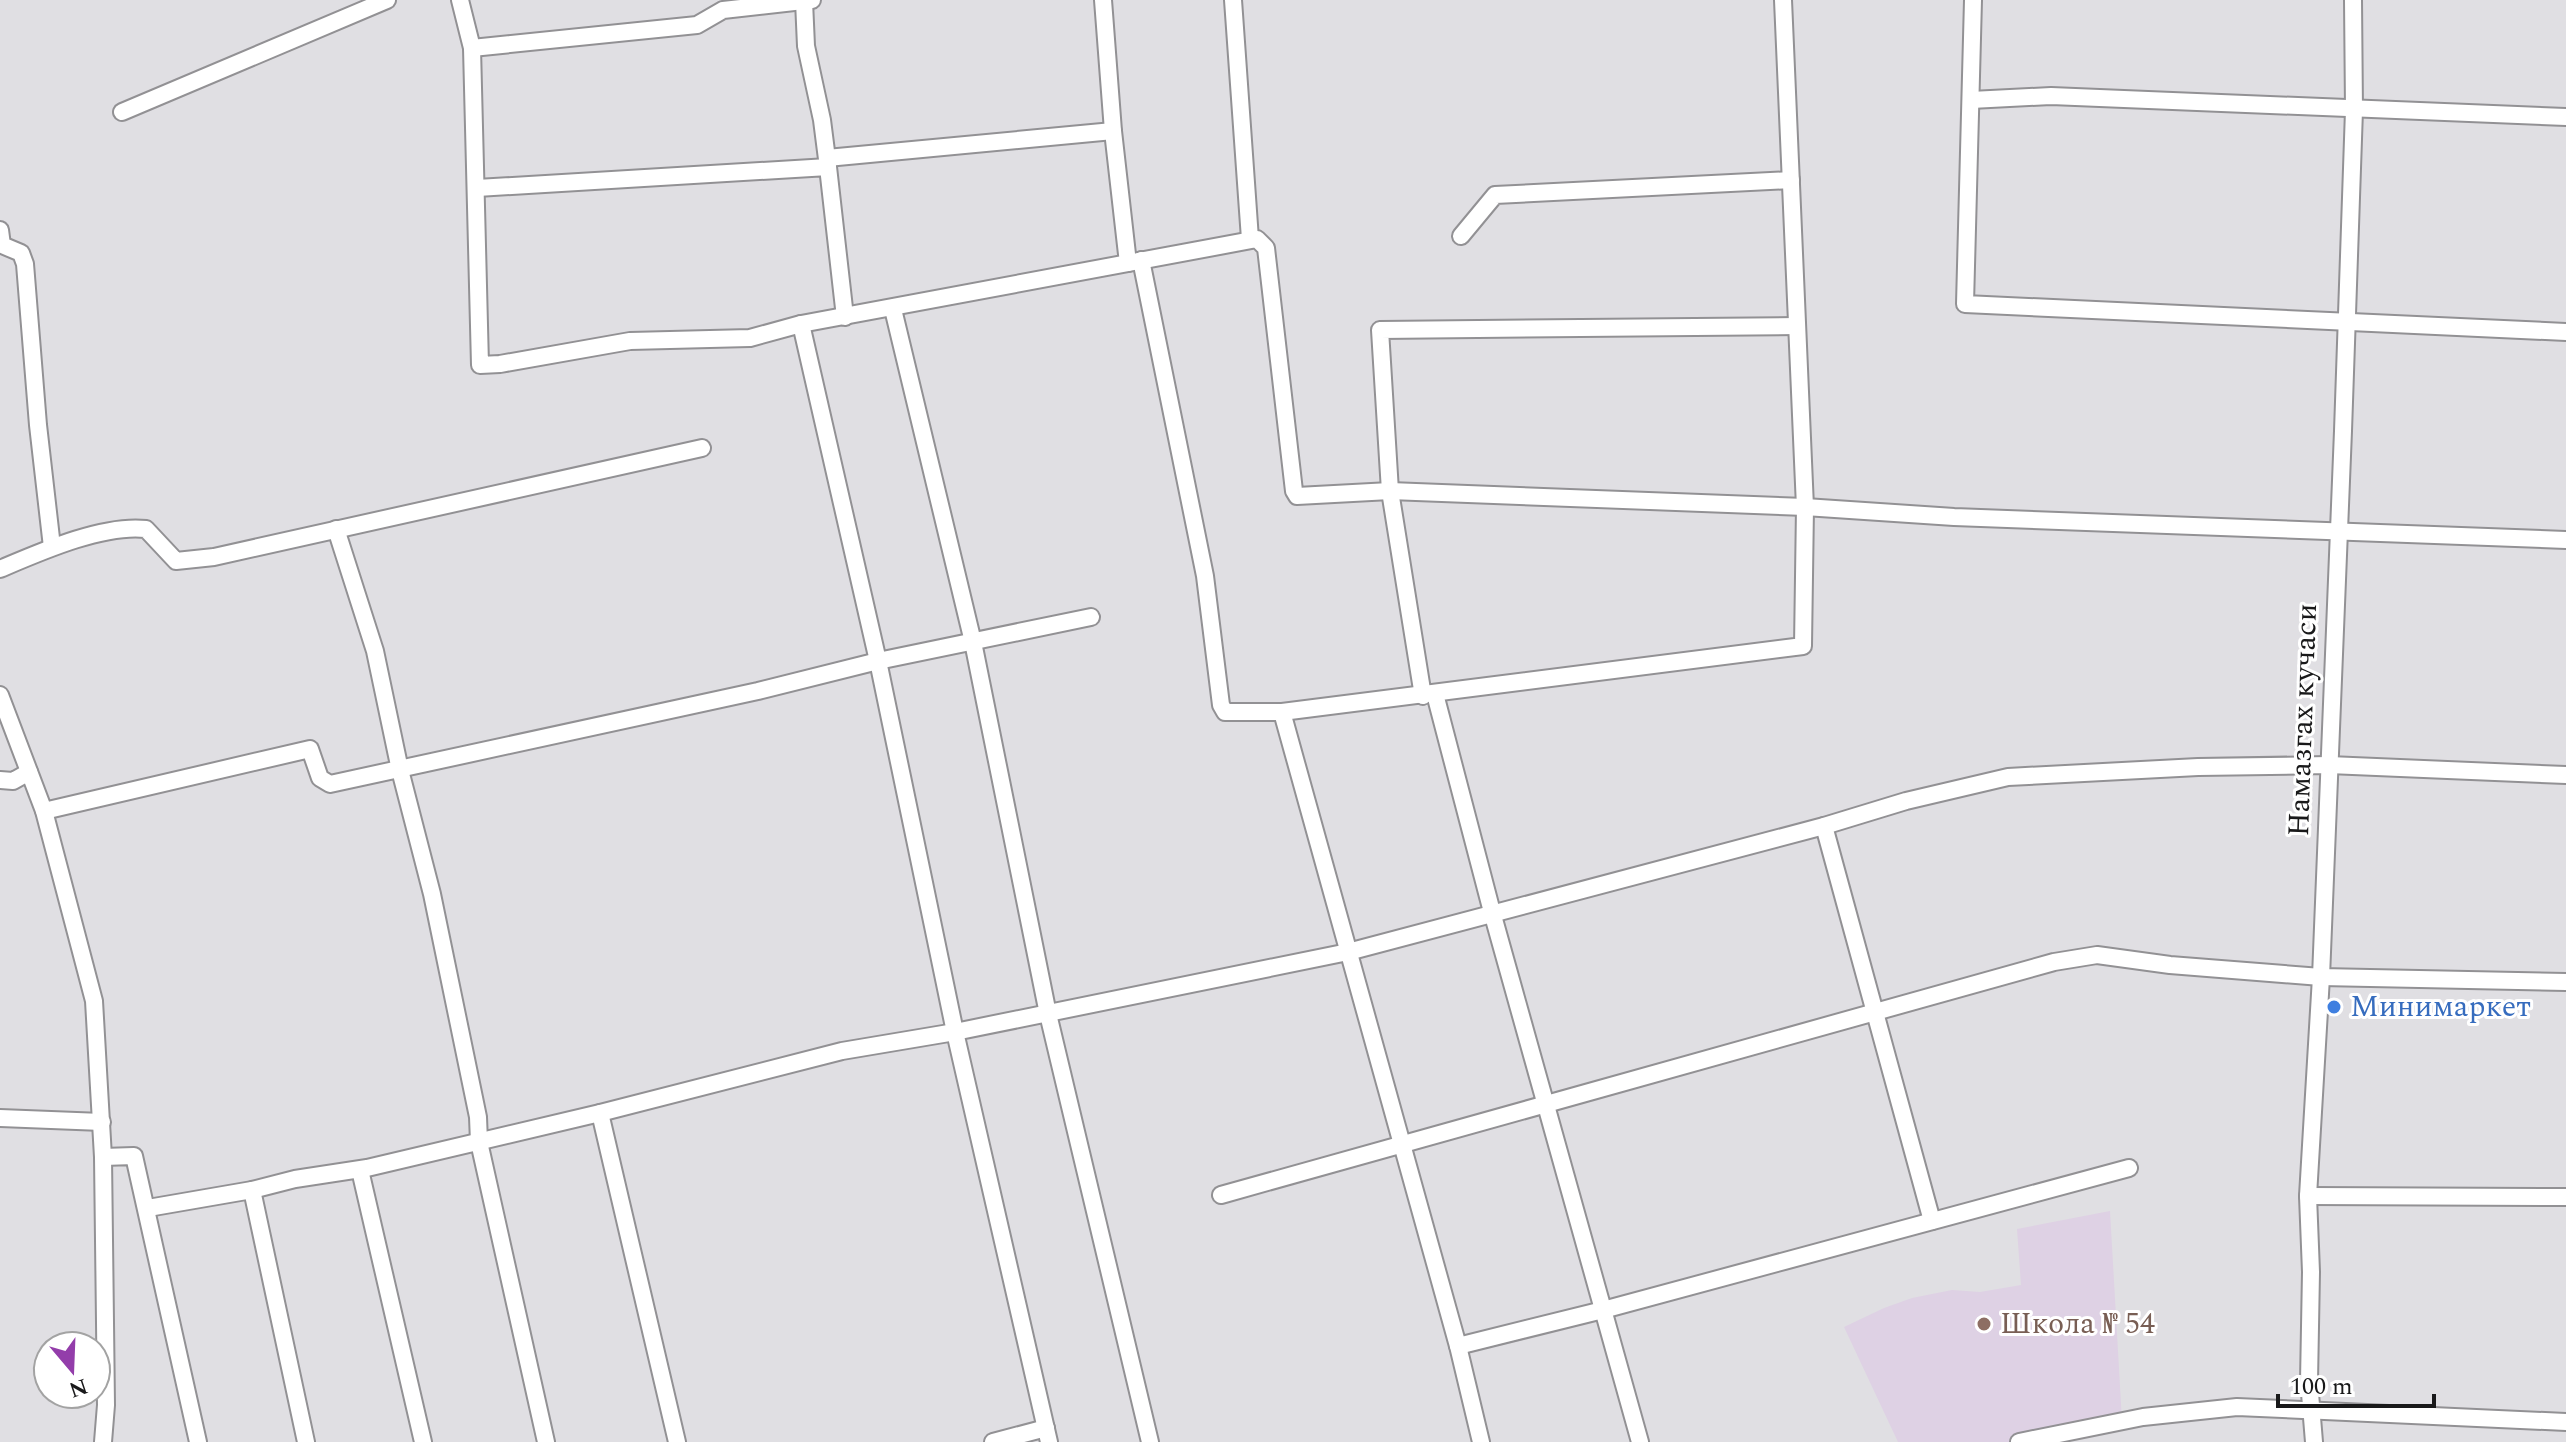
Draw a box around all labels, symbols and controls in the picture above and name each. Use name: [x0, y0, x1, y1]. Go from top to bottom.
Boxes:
street label: Намазгах кучаси: [2276, 603, 2330, 837]
place label: Минимаркет: [2350, 984, 2531, 1030]
marker: Минимаркет: [2325, 998, 2343, 1016]
place label: Школа № 54: [2000, 1301, 2155, 1347]
marker: Школа № 54: [1975, 1315, 1993, 1333]
north arrow: [32, 1330, 112, 1410]
scale bar: [2278, 1358, 2434, 1408]
text: N: [64, 1369, 92, 1406]
text: 100 m: [2290, 1369, 2353, 1405]

